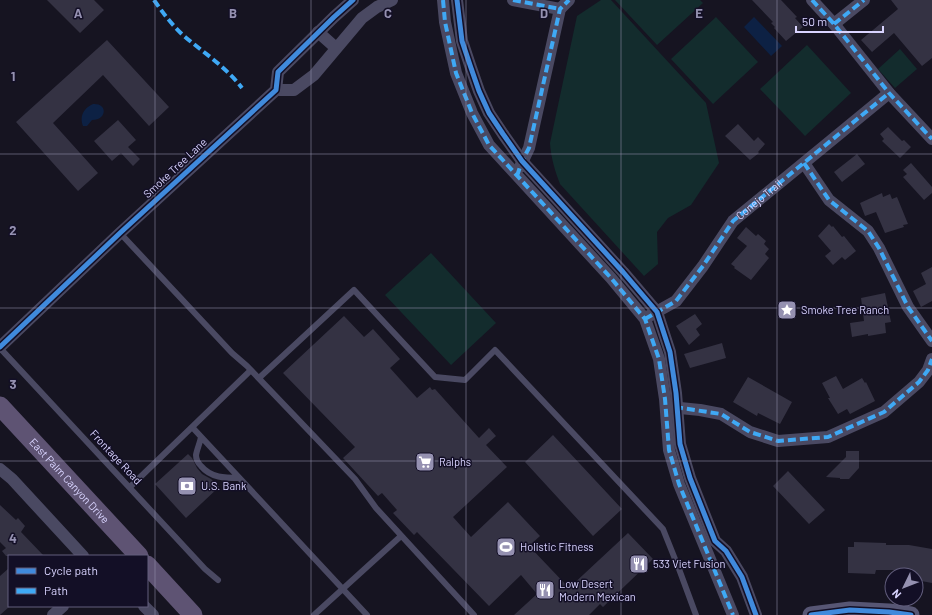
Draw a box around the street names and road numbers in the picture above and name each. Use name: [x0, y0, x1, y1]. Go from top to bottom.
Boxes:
street label: Smoke Tree Lane: [140, 135, 209, 200]
street label: Conejo Trail: [733, 176, 785, 222]
street label: Frontage Road: [88, 427, 145, 487]
street label: East Palm Canyon Drive: [27, 435, 112, 526]

